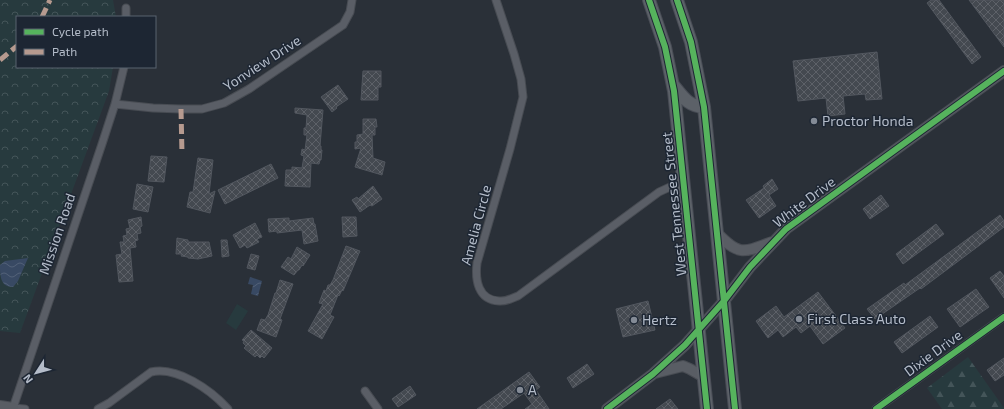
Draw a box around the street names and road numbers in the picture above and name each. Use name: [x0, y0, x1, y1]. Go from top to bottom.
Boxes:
street label: Yonview Drive: [220, 31, 304, 94]
street label: West Tennessee Street: [657, 131, 690, 277]
street label: White Drive: [769, 173, 838, 231]
street label: Amelia Circle: [457, 183, 494, 267]
street label: Mission Road: [35, 191, 78, 277]
street label: Dixie Drive: [900, 326, 965, 379]

